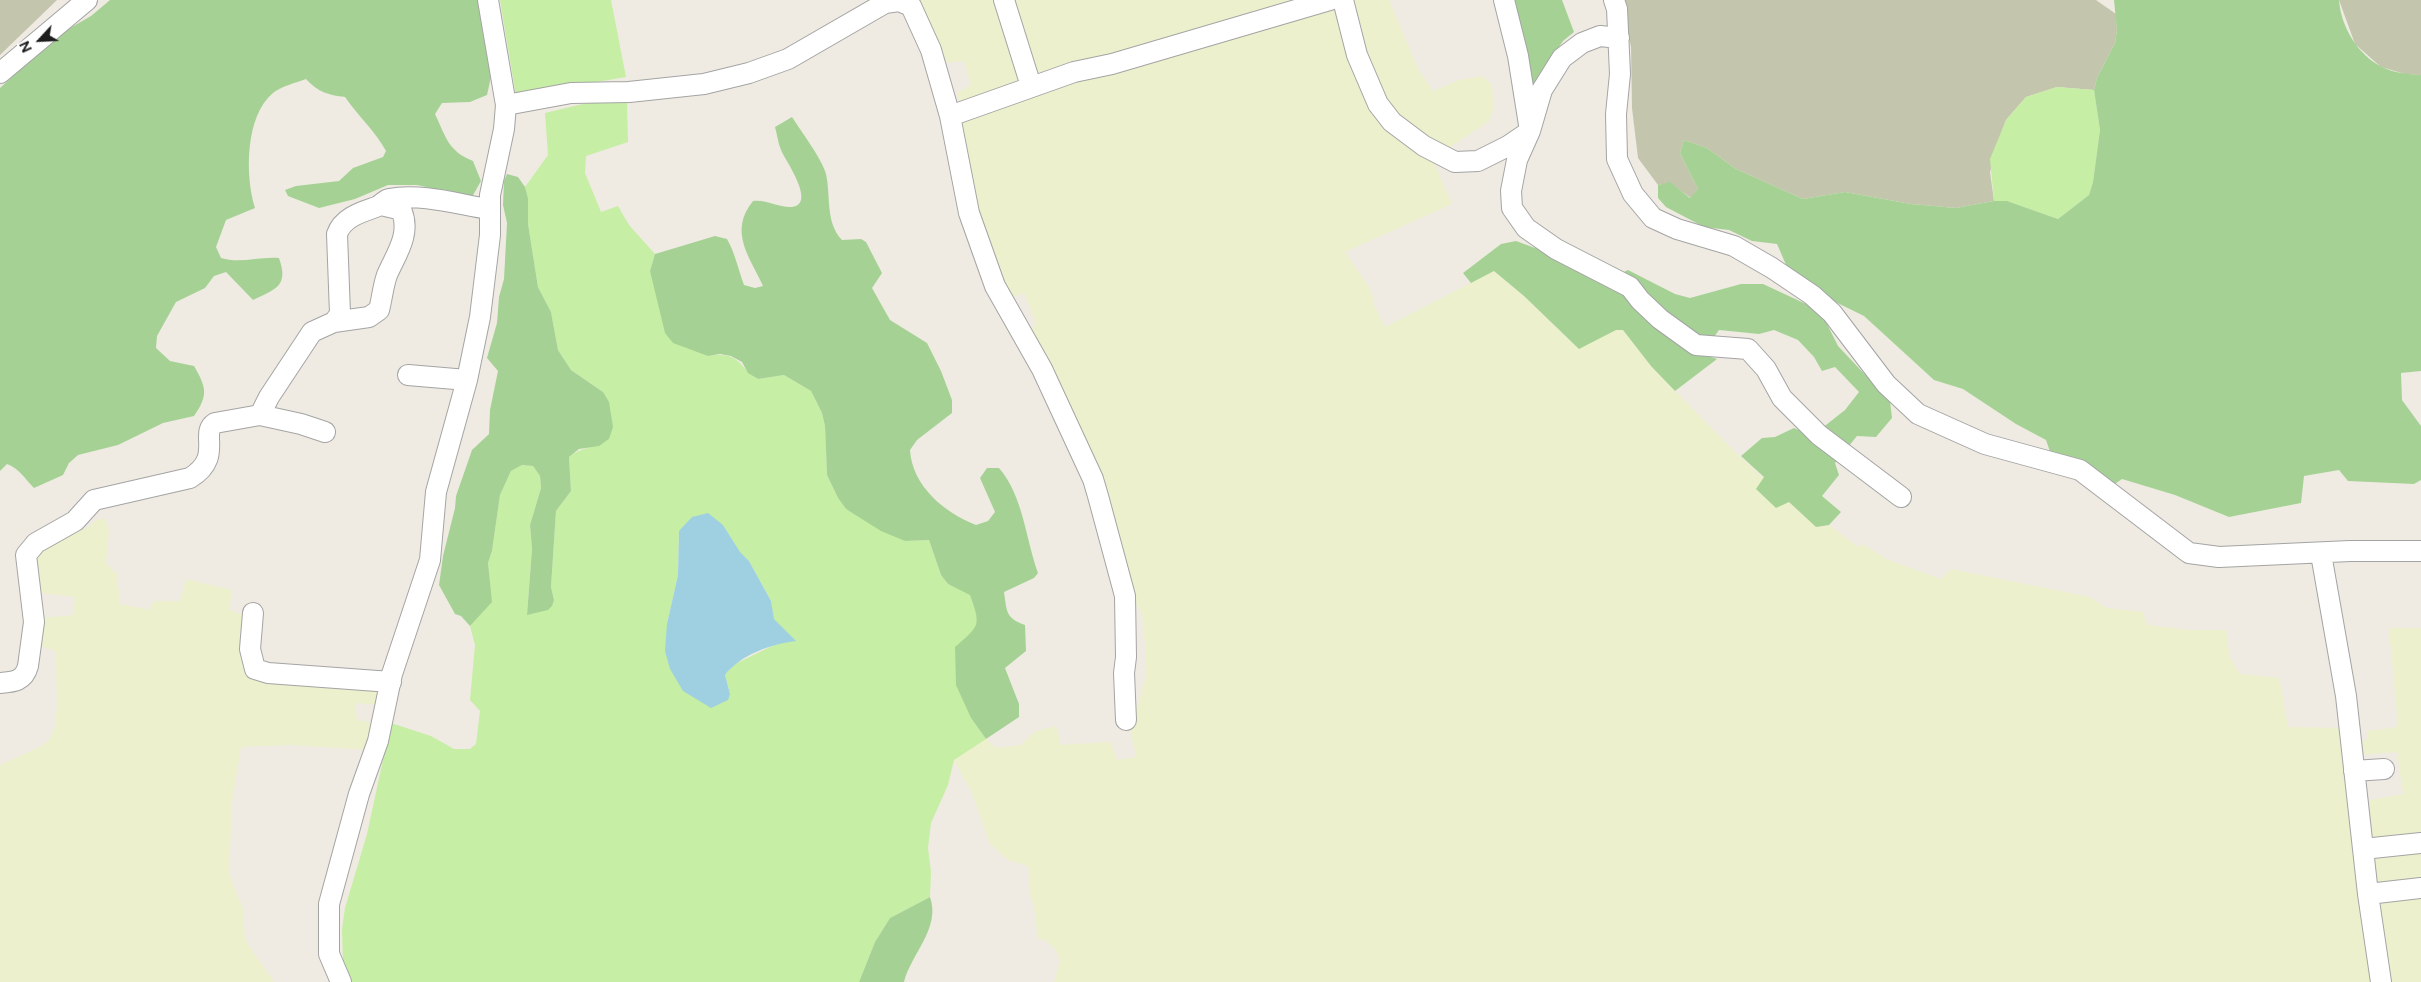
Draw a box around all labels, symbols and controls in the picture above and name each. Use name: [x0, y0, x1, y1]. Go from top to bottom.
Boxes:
north arrow: [15, 15, 65, 65]
text: N: [16, 38, 36, 55]

